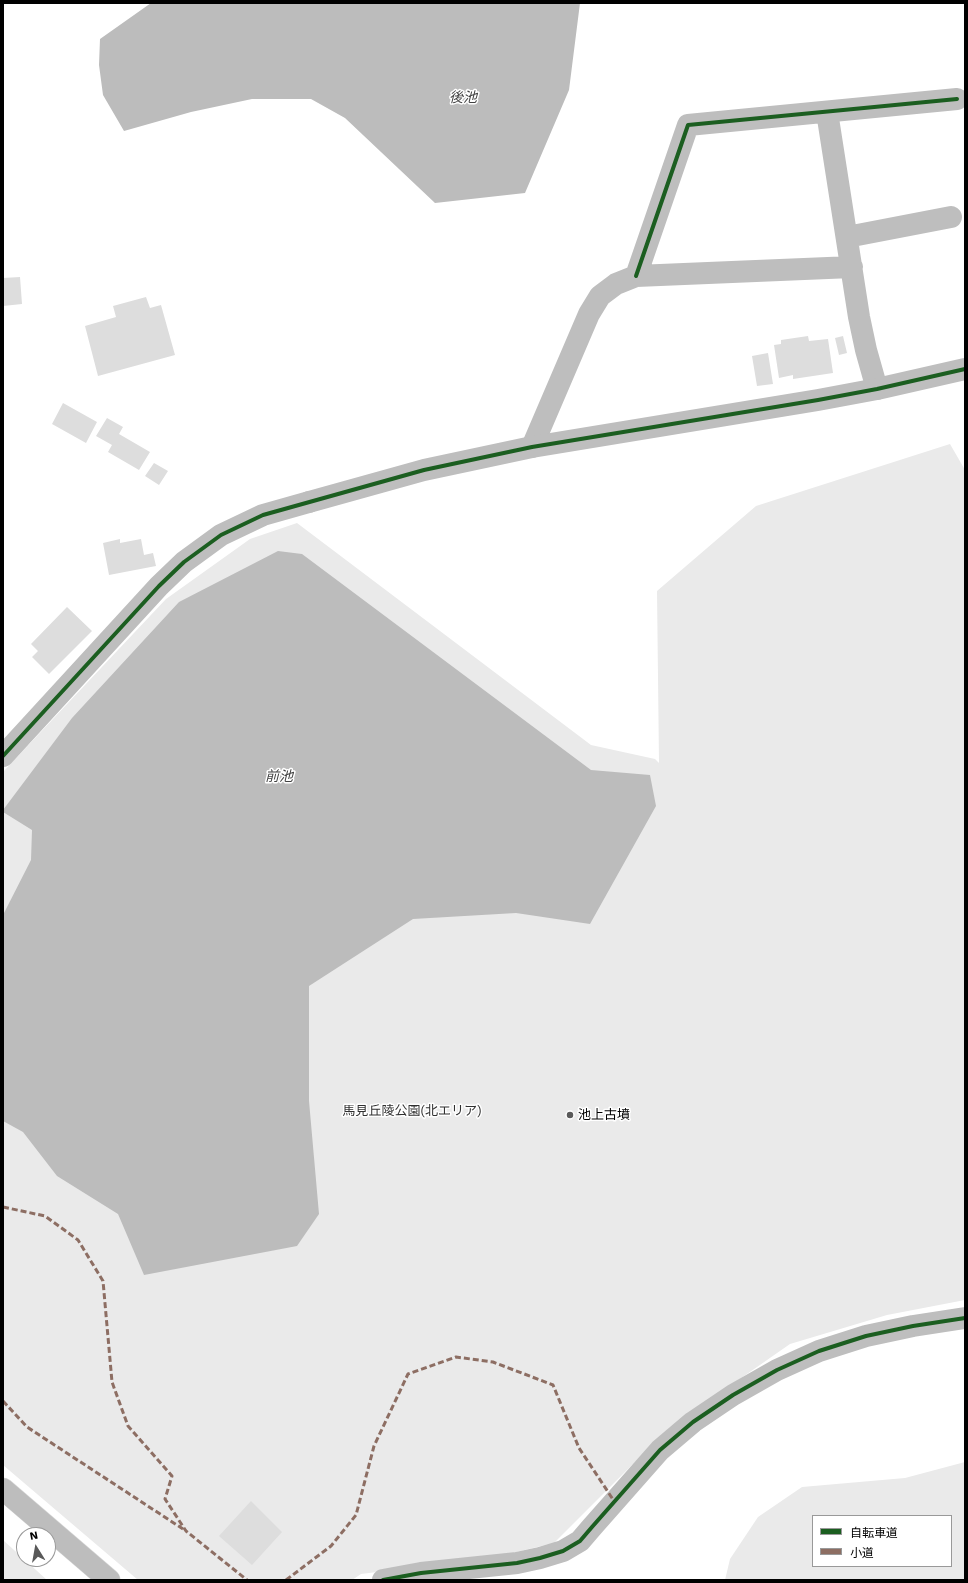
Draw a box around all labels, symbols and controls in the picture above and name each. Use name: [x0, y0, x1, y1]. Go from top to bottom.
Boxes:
water label: 後池: [449, 90, 477, 106]
water label: 前池: [265, 769, 293, 785]
park label: 馬見丘陵公園(北エリア): [342, 1103, 482, 1119]
place label: 池上古墳: [578, 1107, 630, 1123]
marker: 池上古墳: [565, 1110, 575, 1120]
legend: [812, 1515, 952, 1567]
text: 自転車道: [850, 1526, 898, 1540]
north arrow: [16, 1527, 56, 1567]
text: N: [29, 1529, 39, 1543]
text: 小道: [850, 1546, 874, 1560]

